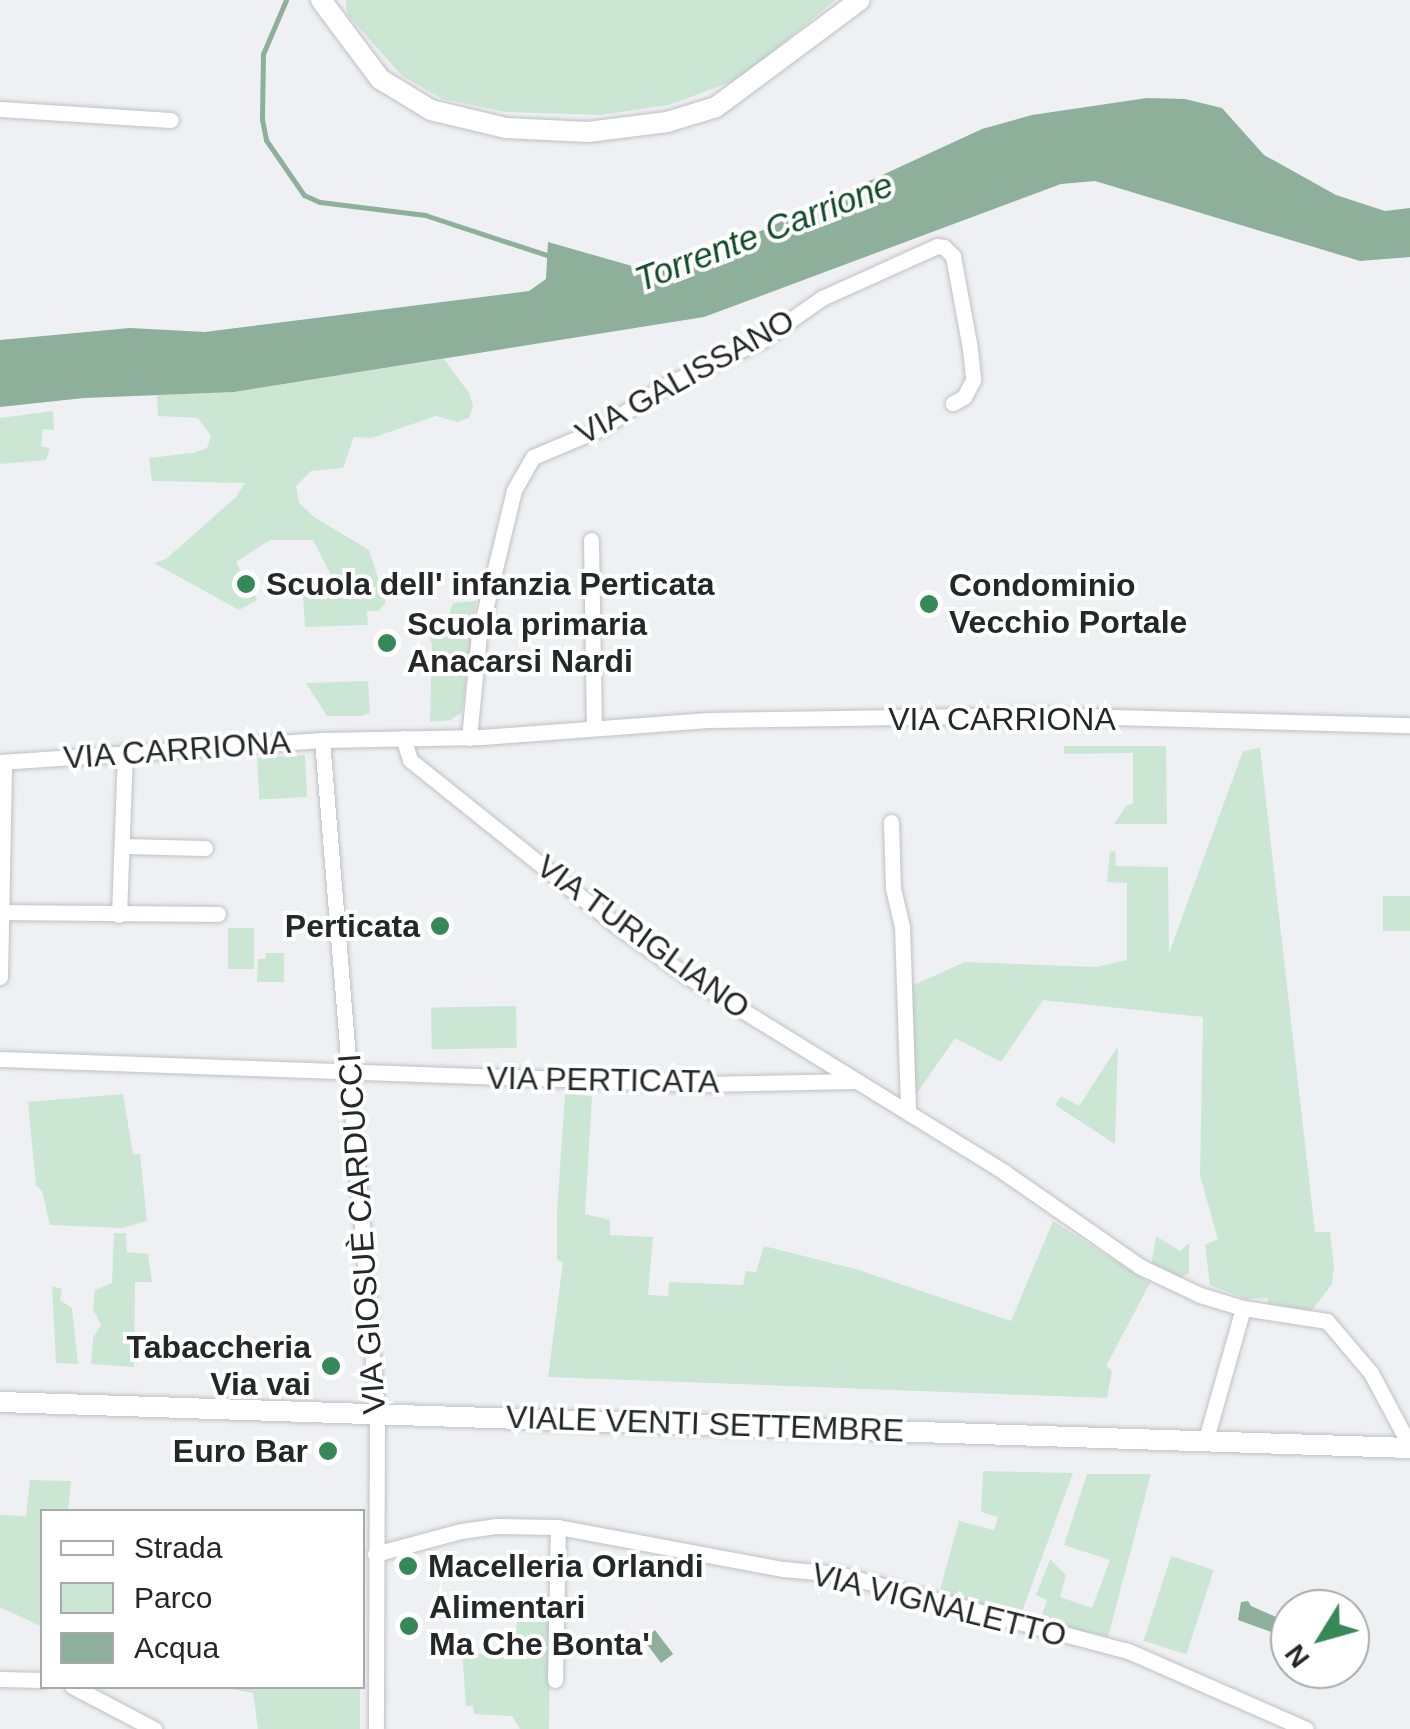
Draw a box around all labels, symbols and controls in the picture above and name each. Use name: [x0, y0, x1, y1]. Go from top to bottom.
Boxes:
water label: Torrente Carrione: [629, 163, 899, 301]
street label: VIA GALISSANO: [568, 301, 802, 453]
place label: Scuola dell' infanzia Perticata: [266, 565, 715, 603]
place label: Condominio Vecchio Portale: [949, 567, 1187, 642]
marker: Scuola dell' infanzia Perticata: [235, 573, 257, 595]
marker: Condominio Vecchio Portale: [918, 593, 940, 615]
place label: Scuola primaria Anacarsi Nardi: [407, 606, 647, 681]
marker: Scuola primaria Anacarsi Nardi: [376, 632, 398, 654]
street label: VIA CARRIONA: [887, 700, 1117, 738]
street label: VIA CARRIONA: [61, 723, 293, 777]
street label: VIA TURIGLIANO: [528, 846, 758, 1028]
place label: Perticata: [285, 907, 420, 945]
marker: Perticata: [429, 915, 451, 937]
street label: VIA GIOSUÈ CARDUCCI: [330, 1052, 394, 1416]
street label: VIA PERTICATA: [485, 1059, 721, 1101]
place label: Tabaccheria Via vai: [127, 1329, 311, 1404]
marker: Tabaccheria Via vai: [320, 1355, 342, 1377]
street label: VIALE VENTI SETTEMBRE: [505, 1398, 905, 1450]
place label: Euro Bar: [173, 1432, 308, 1470]
marker: Euro Bar: [317, 1440, 339, 1462]
legend: [40, 1509, 365, 1689]
text: Strada: [134, 1531, 222, 1564]
place label: Macelleria Orlandi: [428, 1547, 704, 1585]
marker: Macelleria Orlandi: [397, 1555, 419, 1577]
street label: VIA VIGNALETTO: [807, 1555, 1071, 1655]
text: Parco: [134, 1581, 212, 1614]
place label: Alimentari Ma Che Bonta': [429, 1589, 650, 1664]
north arrow: [1270, 1589, 1370, 1689]
marker: Alimentari Ma Che Bonta': [398, 1615, 420, 1637]
text: Acqua: [134, 1631, 219, 1664]
text: N: [1279, 1639, 1316, 1674]

